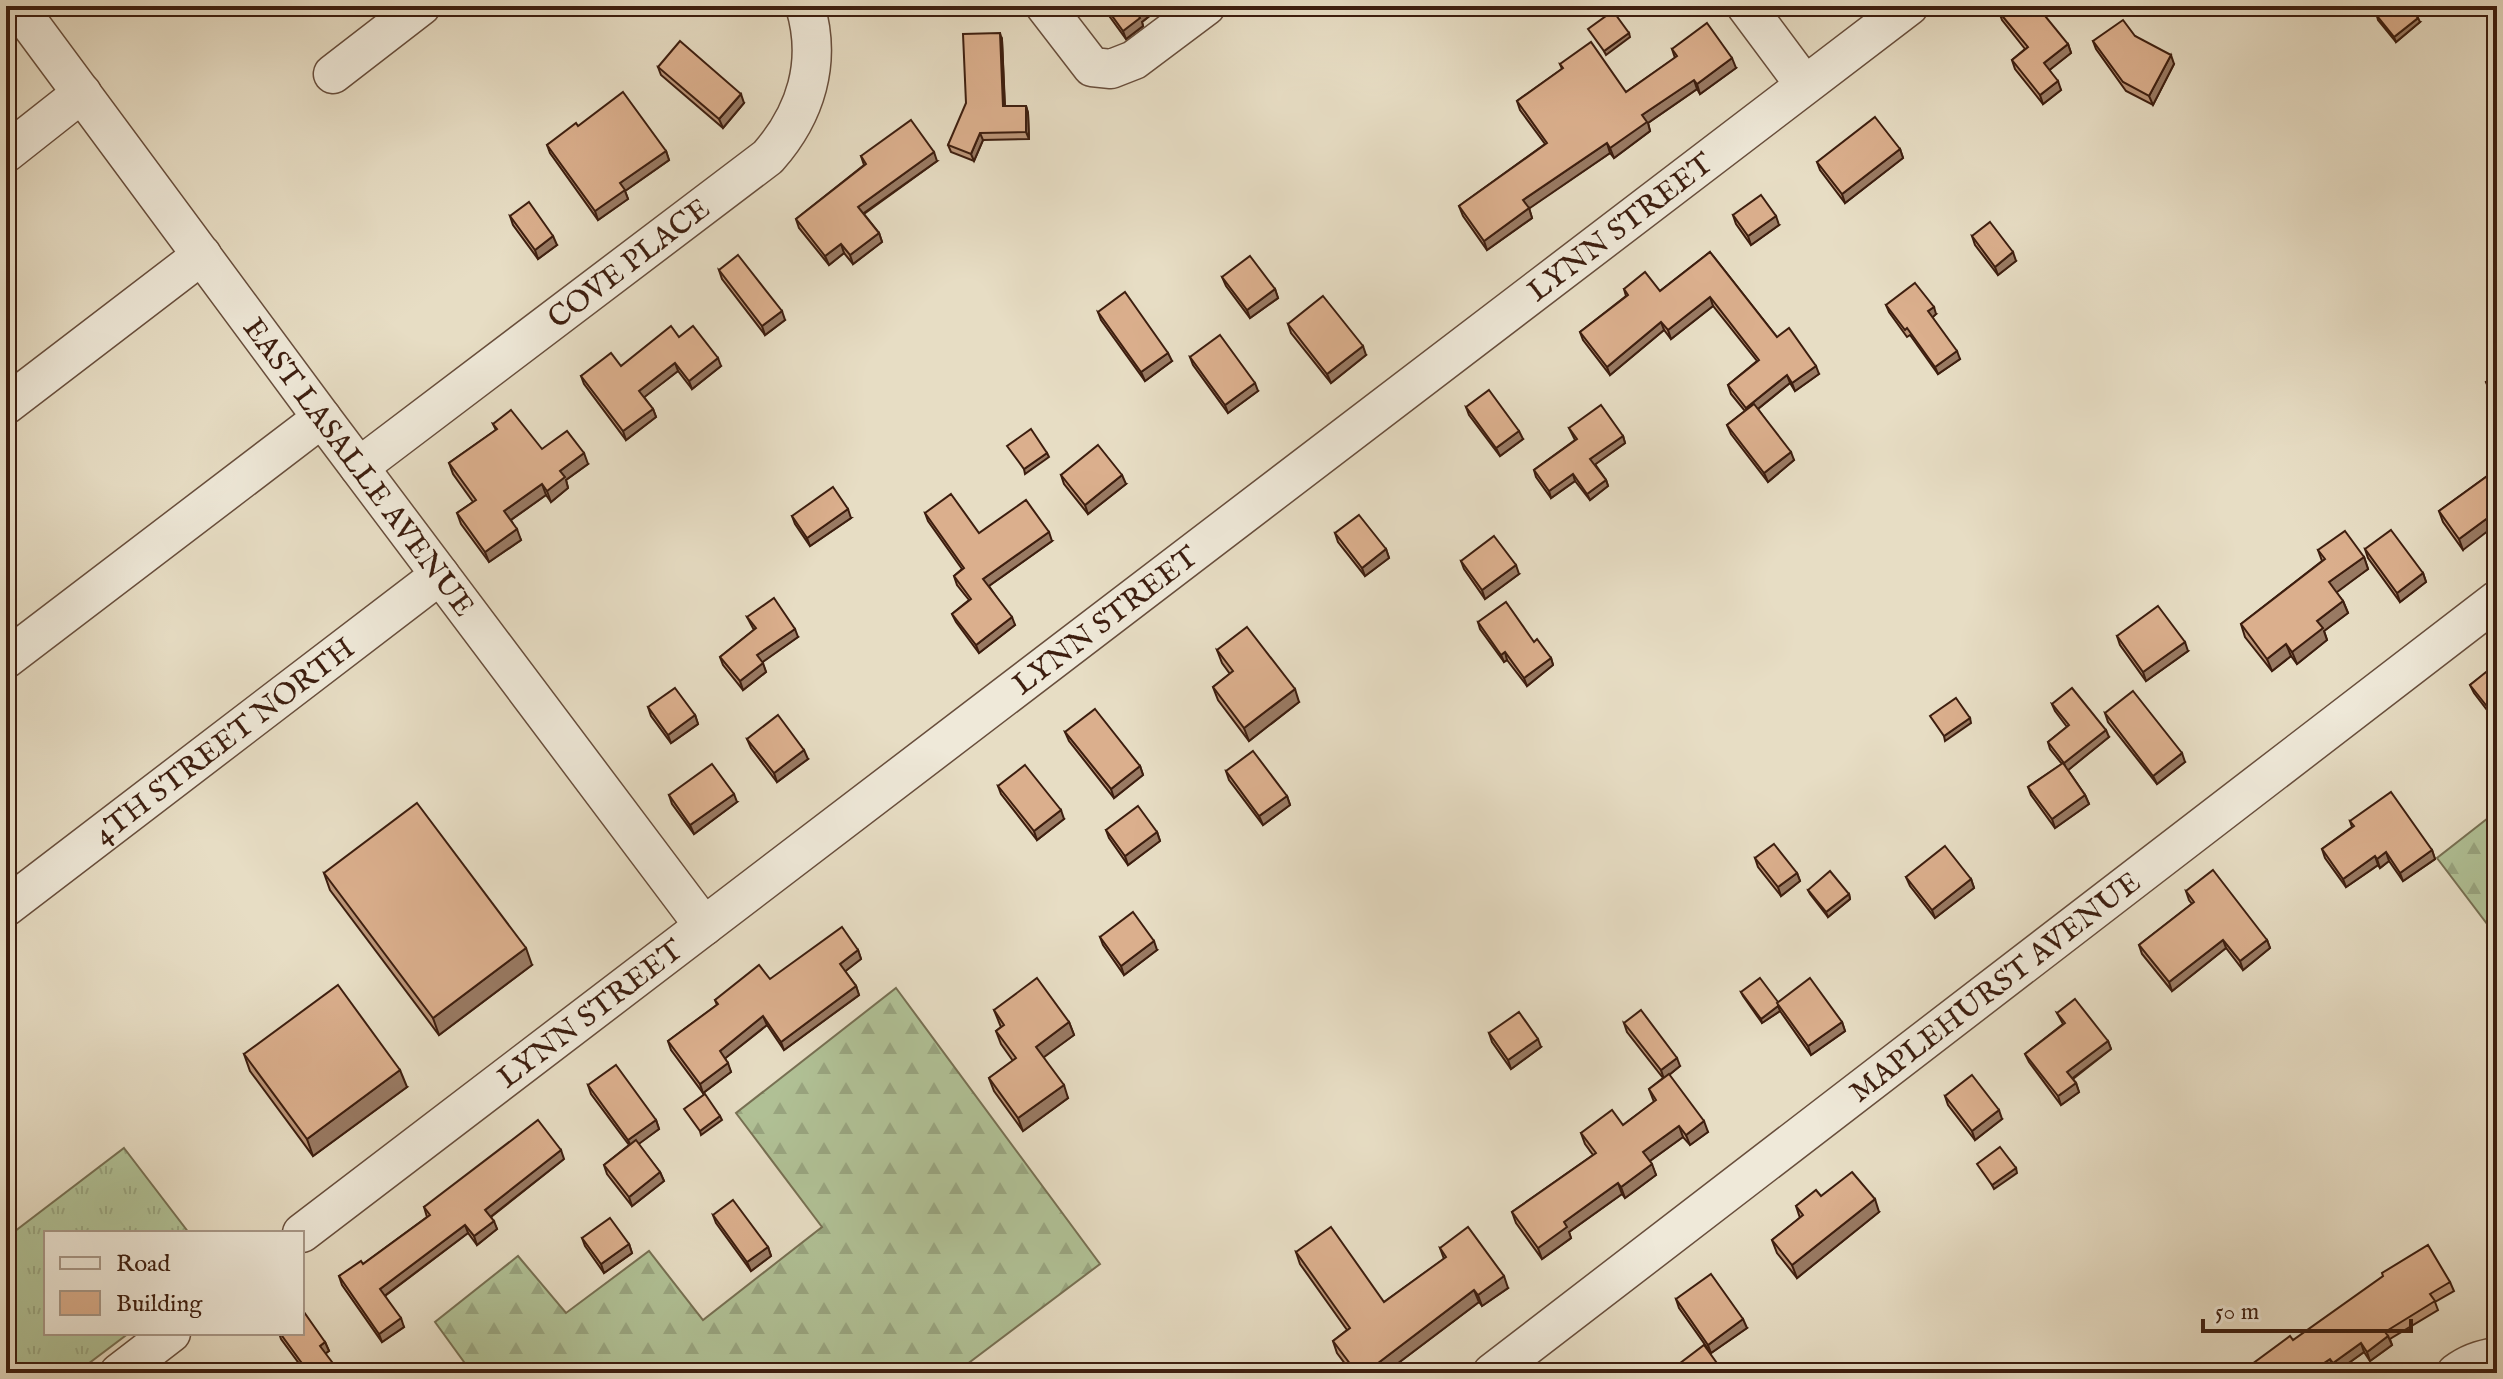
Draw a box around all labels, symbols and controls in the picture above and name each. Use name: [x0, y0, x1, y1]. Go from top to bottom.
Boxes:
street label: LYNN STREET: [1521, 145, 1721, 311]
street label: COVE PLACE: [541, 191, 718, 338]
street label: EAST LASALLE AVENUE: [233, 311, 482, 625]
street label: LYNN STREET: [1006, 539, 1206, 705]
street label: 4TH STREET NORTH: [87, 630, 363, 854]
street label: MAPLEHURST AVENUE: [1843, 864, 2149, 1112]
street label: LYNN STREET: [491, 932, 691, 1098]
legend: [44, 1231, 304, 1335]
text: Road: [116, 1249, 170, 1280]
scale bar: [2203, 1283, 2411, 1333]
text: Building: [116, 1289, 203, 1320]
text: 50 m: [2215, 1297, 2259, 1328]

